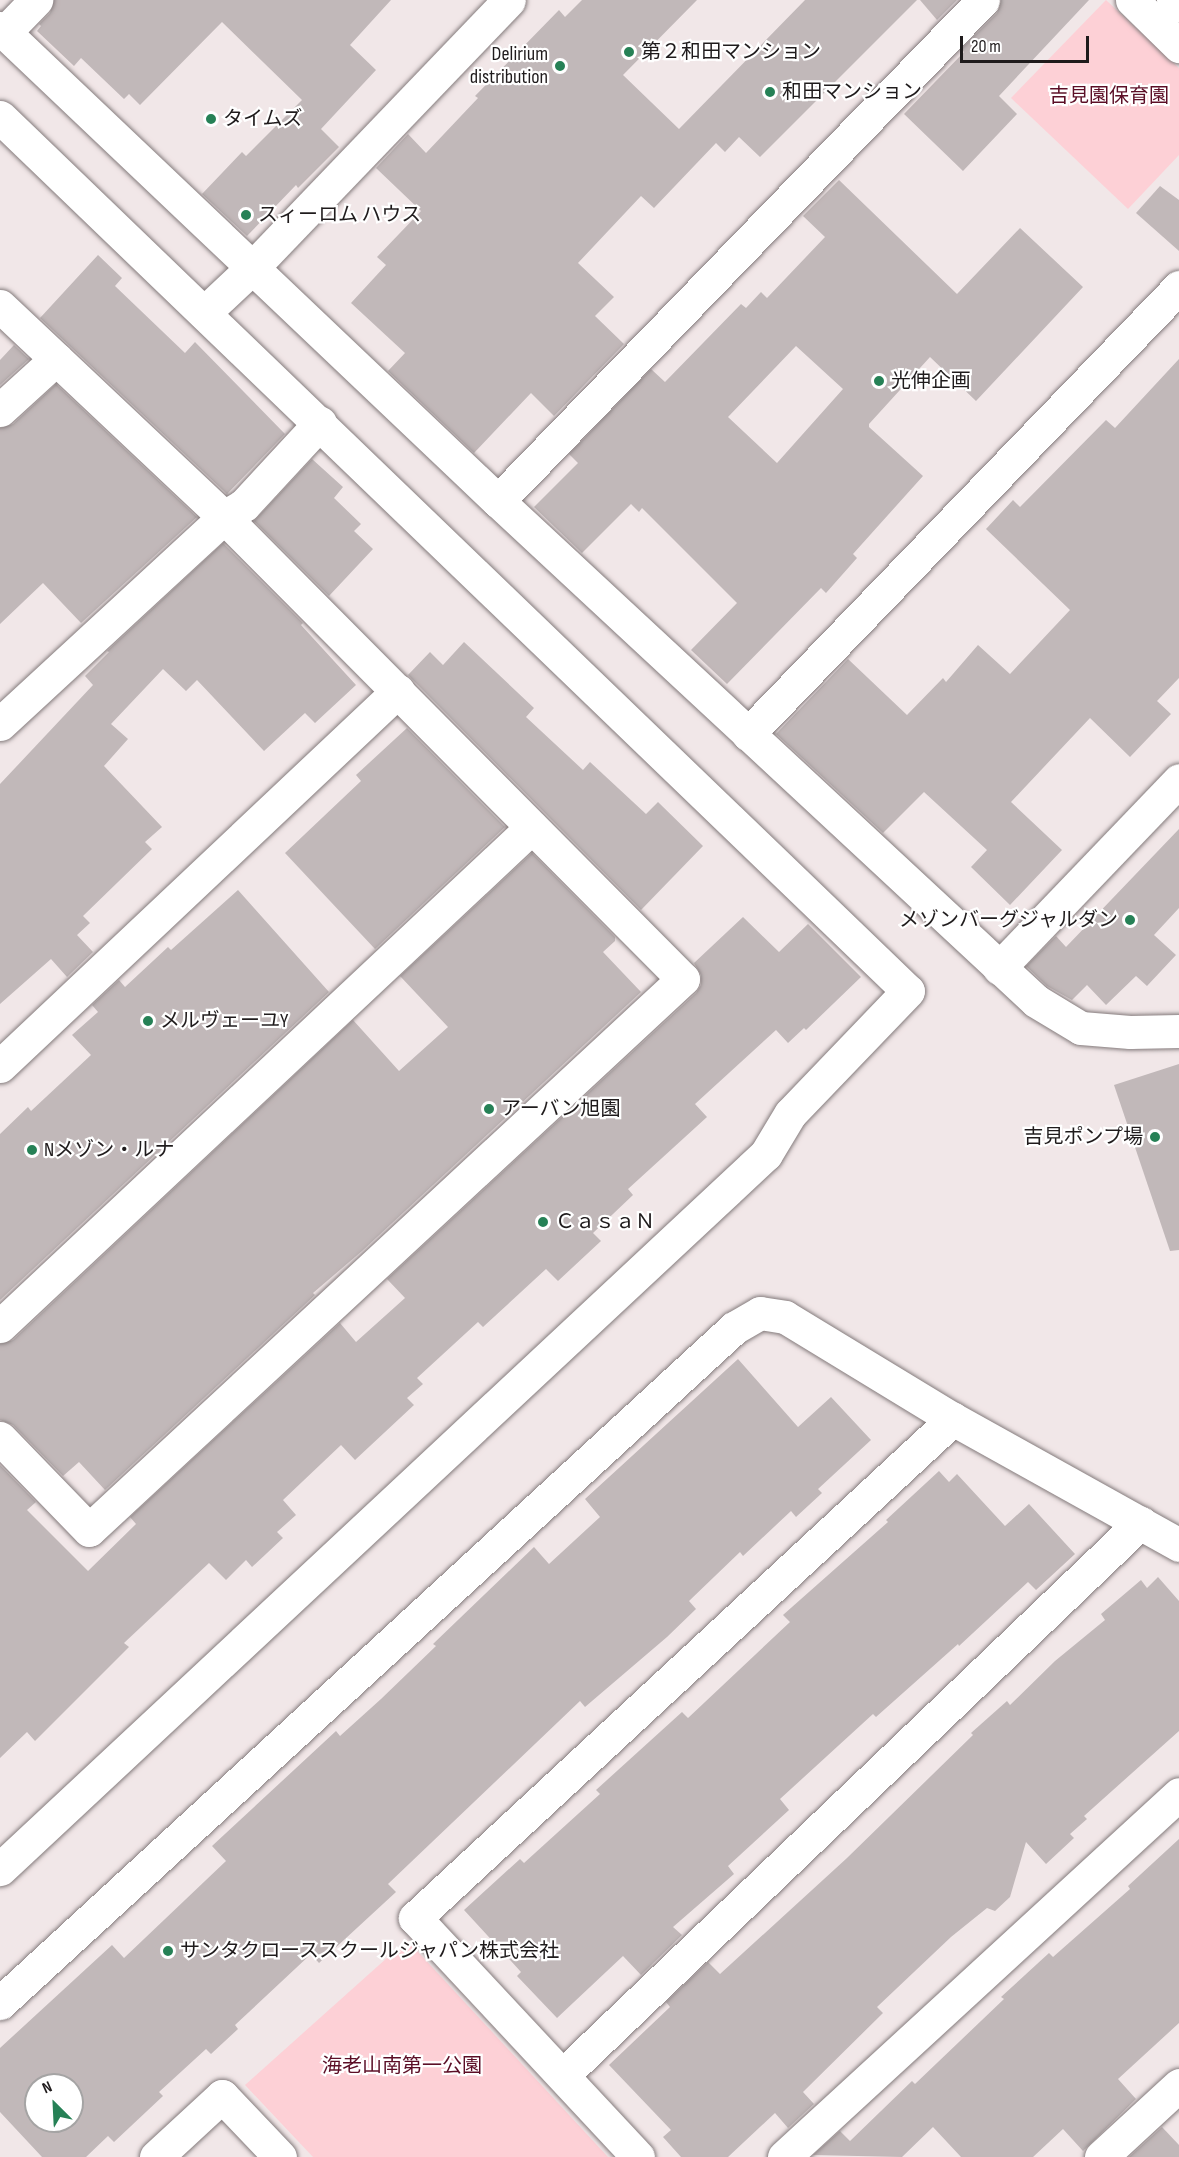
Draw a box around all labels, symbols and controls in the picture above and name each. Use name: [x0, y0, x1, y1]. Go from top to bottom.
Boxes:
scale bar: [963, 24, 1092, 62]
text: 20 m: [971, 36, 1001, 57]
place label: 第２和田マンション: [641, 40, 821, 64]
place label: Delirium distribution: [470, 42, 548, 89]
marker: 第２和田マンション: [622, 45, 636, 59]
marker: Delirium distribution: [553, 59, 567, 73]
place label: 和田マンション: [782, 80, 922, 104]
park label: 吉見園保育園: [1049, 84, 1169, 108]
marker: 和田マンション: [763, 85, 777, 99]
place label: タイムズ: [223, 107, 303, 131]
marker: タイムズ: [204, 112, 218, 126]
place label: スィーロム ハウス: [258, 203, 421, 227]
marker: スィーロム ハウス: [239, 208, 253, 222]
place label: 光伸企画: [891, 369, 971, 393]
marker: 光伸企画: [872, 374, 886, 388]
place label: メゾンバーグジャルダン: [898, 908, 1118, 932]
marker: メゾンバーグジャルダン: [1123, 913, 1137, 927]
place label: メルヴェーユY: [160, 1009, 288, 1033]
marker: メルヴェーユY: [141, 1014, 155, 1028]
place label: アーバン旭園: [501, 1097, 620, 1121]
marker: アーバン旭園: [482, 1102, 496, 1116]
place label: 吉見ポンプ場: [1023, 1125, 1143, 1149]
marker: 吉見ポンプ場: [1148, 1130, 1162, 1144]
place label: Nメゾン・ルナ: [44, 1138, 174, 1162]
marker: Nメゾン・ルナ: [25, 1143, 39, 1157]
place label: ＣａｓａＮ: [555, 1210, 655, 1234]
marker: ＣａｓａＮ: [536, 1215, 550, 1229]
place label: サンタクローススクールジャパン株式会社: [180, 1939, 560, 1963]
marker: サンタクローススクールジャパン株式会社: [161, 1944, 175, 1958]
park label: 海老山南第一公園: [322, 2054, 482, 2078]
north arrow: [24, 2073, 84, 2133]
text: N: [40, 2078, 55, 2098]

